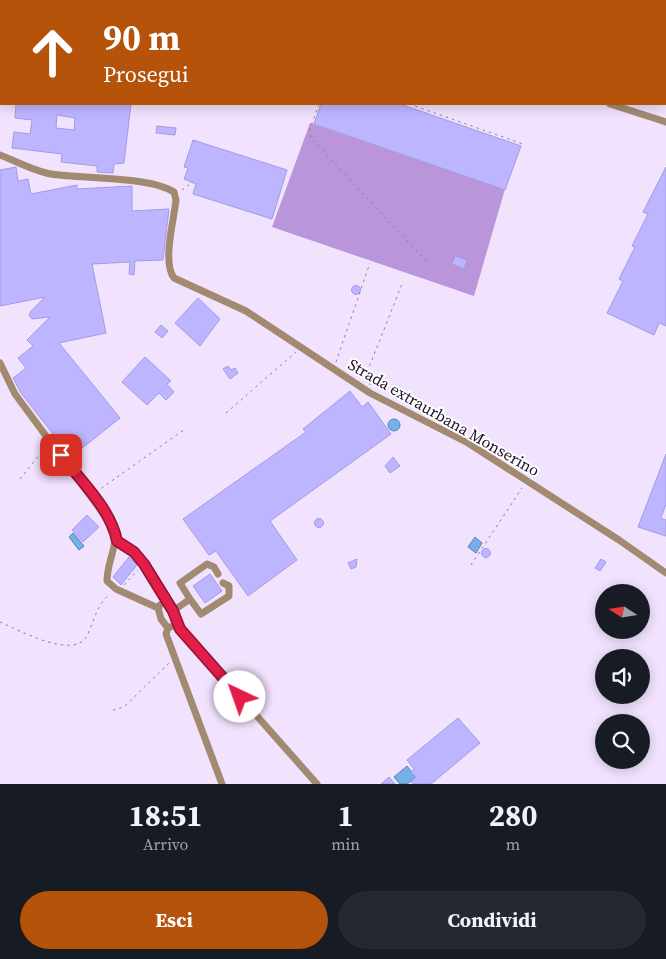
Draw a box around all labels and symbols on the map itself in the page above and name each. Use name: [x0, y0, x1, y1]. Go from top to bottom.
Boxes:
street label: Strada extraurbana Monserino: [344, 353, 544, 481]
pin: [40, 434, 82, 476]
north arrow: [595, 584, 650, 639]
position arrow: [213, 670, 265, 722]

